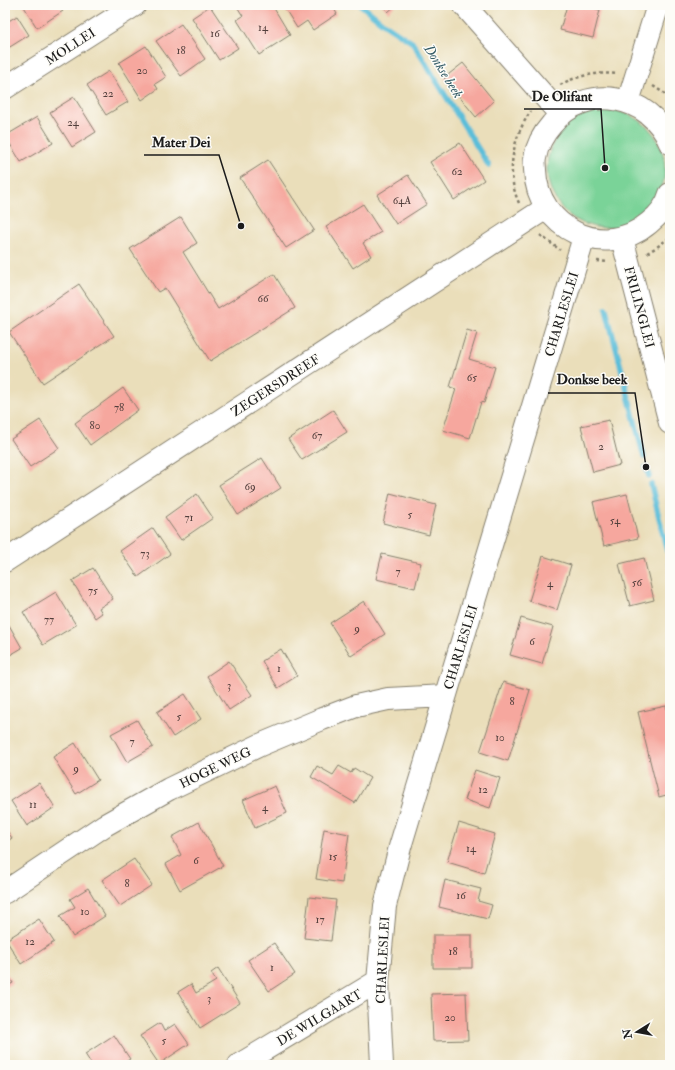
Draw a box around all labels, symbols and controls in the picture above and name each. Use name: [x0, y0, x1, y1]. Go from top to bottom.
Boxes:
house number: 14: [258, 21, 269, 34]
street label: MOLLEI: [43, 25, 99, 69]
house number: 16: [210, 27, 221, 40]
water label: Donkse beek: [420, 40, 467, 101]
house number: 18: [176, 44, 186, 57]
house number: 20: [136, 64, 148, 77]
callout: De Olifant: [524, 83, 601, 109]
house number: 22: [102, 87, 114, 100]
text: De Olifant: [532, 88, 593, 105]
house number: 24: [67, 116, 80, 129]
callout: Mater Dei: [144, 129, 219, 155]
text: Mater Dei: [151, 134, 211, 151]
house number: 62: [451, 165, 463, 178]
house number: 64A: [393, 194, 411, 207]
street label: FRILINGLEI: [620, 265, 658, 350]
street label: CHARLESLEI: [541, 270, 582, 359]
house number: 66: [257, 292, 270, 305]
street label: ZEGERSDREEF: [228, 351, 323, 420]
callout: Donkse beek: [548, 367, 635, 393]
house number: 65: [467, 371, 477, 384]
text: Donkse beek: [557, 371, 628, 388]
house number: 78: [114, 401, 124, 414]
house number: 80: [90, 419, 101, 432]
house number: 67: [312, 429, 322, 442]
house number: 2: [598, 440, 604, 453]
house number: 69: [244, 480, 256, 493]
house number: 5: [408, 508, 413, 521]
house number: 71: [185, 511, 194, 524]
house number: 54: [610, 514, 621, 527]
house number: 73: [140, 547, 150, 560]
house number: 7: [395, 565, 401, 578]
house number: 56: [632, 576, 644, 589]
house number: 4: [547, 577, 554, 590]
house number: 75: [88, 584, 98, 597]
street label: CHARLESLEI: [440, 603, 481, 692]
house number: 77: [44, 613, 54, 626]
house number: 9: [353, 622, 360, 635]
house number: 6: [529, 635, 536, 648]
house number: 1: [277, 662, 281, 675]
house number: 3: [227, 679, 231, 692]
house number: 8: [509, 695, 515, 708]
house number: 5: [177, 710, 182, 723]
house number: 10: [495, 731, 505, 744]
house number: 7: [129, 735, 135, 748]
street label: HOGE WEG: [177, 744, 254, 792]
house number: 9: [72, 762, 79, 775]
house number: 12: [478, 783, 488, 796]
house number: 11: [29, 798, 37, 811]
house number: 4: [262, 801, 269, 814]
house number: 14: [466, 842, 477, 855]
house number: 15: [329, 850, 338, 863]
house number: 6: [193, 854, 200, 867]
house number: 8: [124, 877, 130, 890]
house number: 16: [456, 889, 467, 902]
house number: 10: [80, 905, 90, 918]
house number: 17: [316, 913, 324, 926]
street label: CHARLESLEI: [373, 916, 393, 1004]
house number: 12: [25, 935, 35, 948]
house number: 18: [448, 945, 458, 958]
house number: 1: [270, 961, 274, 974]
street label: DE WILGAART: [274, 986, 365, 1050]
house number: 3: [207, 992, 211, 1005]
house number: 20: [444, 1011, 456, 1024]
north arrow: [617, 1012, 657, 1052]
text: N: [620, 1027, 635, 1041]
house number: 5: [162, 1034, 167, 1047]

